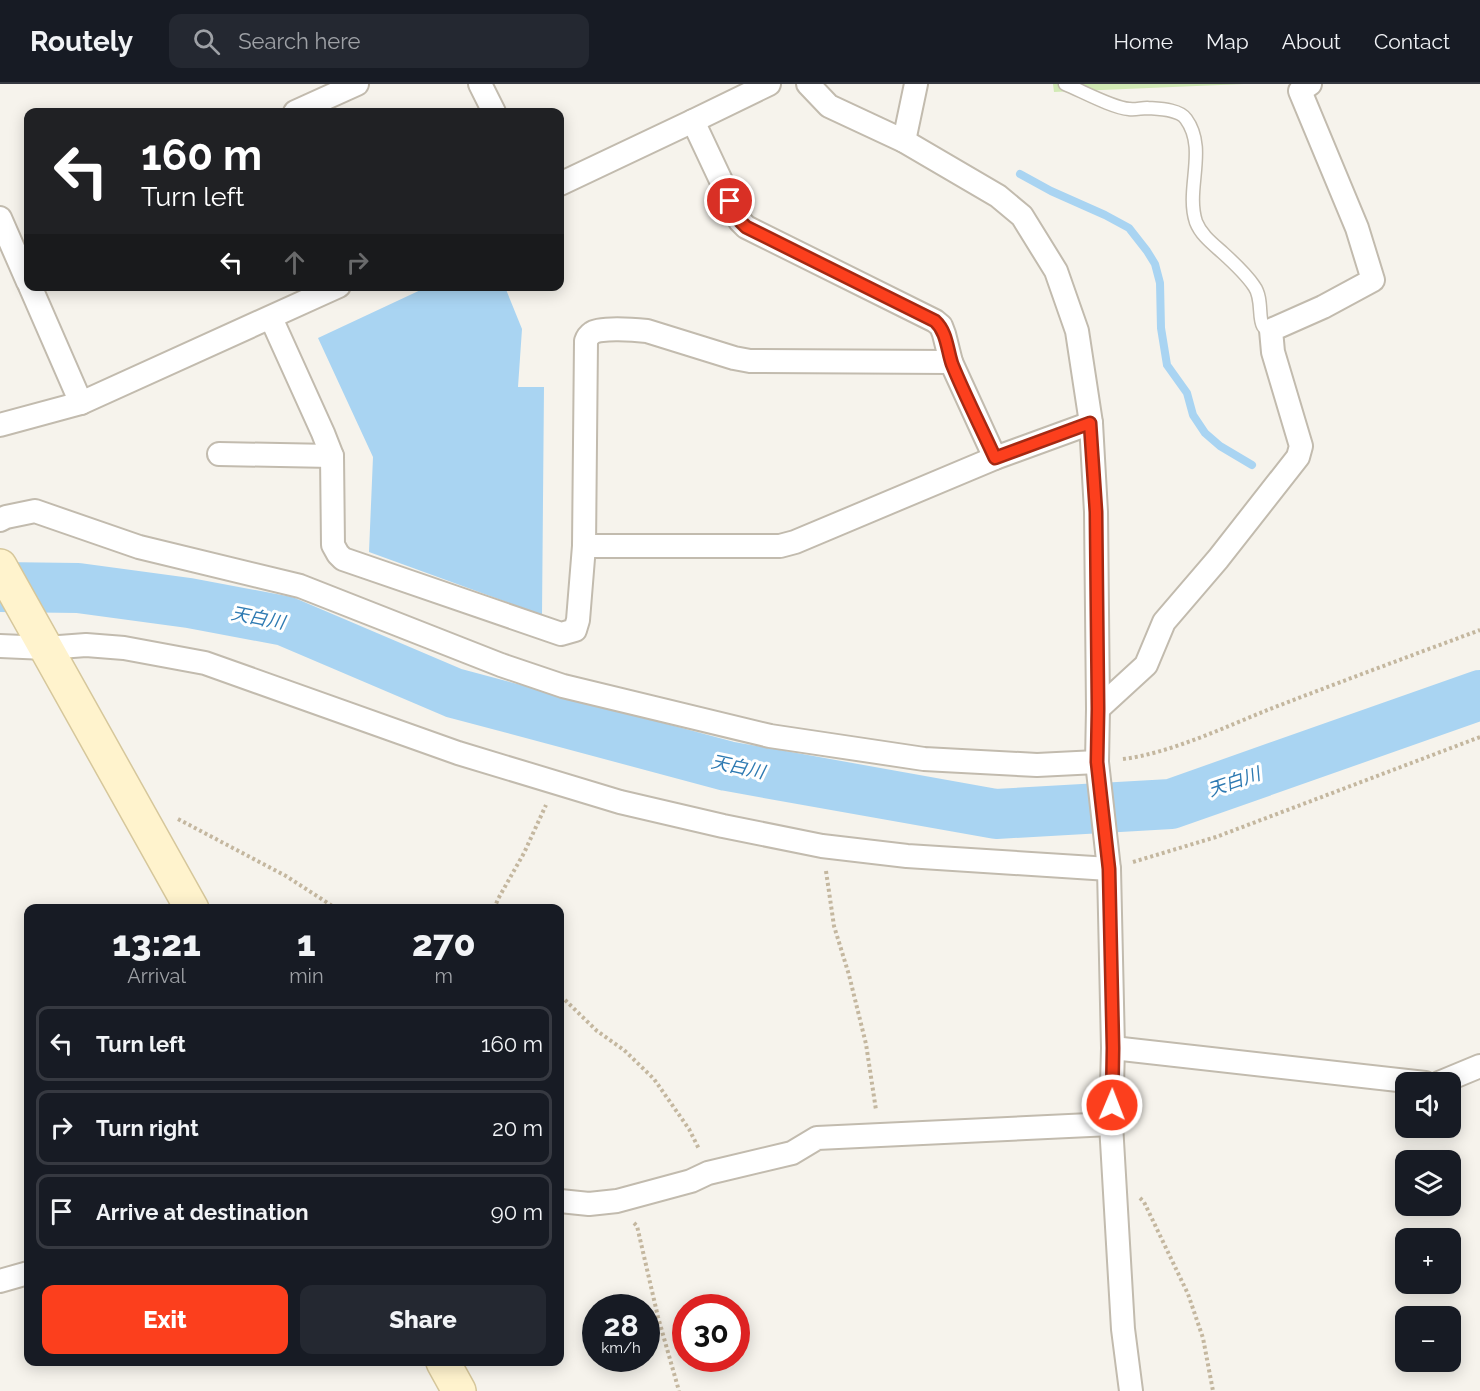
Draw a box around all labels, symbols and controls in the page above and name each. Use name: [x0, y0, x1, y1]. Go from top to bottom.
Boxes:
search box: [169, 14, 589, 68]
text: Routely: [30, 25, 133, 58]
icon: search: [190, 25, 223, 58]
text: Search here: [238, 28, 360, 54]
text: Home: [1114, 29, 1173, 54]
text: Map: [1206, 29, 1249, 54]
text: About: [1282, 29, 1341, 54]
text: Contact: [1374, 29, 1450, 54]
text: 160 m: [141, 131, 262, 180]
icon: left: [42, 132, 120, 210]
pin: [704, 175, 755, 226]
text: Turn left: [141, 181, 244, 212]
icon: arrive: [713, 184, 746, 217]
icon: left: [215, 246, 248, 279]
icon: ahead: [278, 246, 311, 279]
icon: right: [341, 246, 374, 279]
water label: 天白川: [230, 602, 289, 633]
water label: 天白川: [710, 751, 769, 783]
water label: 天白川: [1205, 762, 1265, 800]
text: 13:21: [112, 922, 201, 964]
text: 1: [297, 922, 316, 964]
text: 270: [412, 922, 476, 964]
text: Arrival: [127, 964, 186, 988]
text: min: [289, 964, 324, 988]
text: m: [435, 964, 453, 988]
icon: left: [45, 1027, 78, 1060]
text: Turn left: [96, 1031, 186, 1057]
text: 160 m: [481, 1031, 543, 1057]
map controls: [1395, 1072, 1461, 1372]
button: sound: [1395, 1072, 1461, 1138]
position arrow: [1080, 1073, 1144, 1137]
icon: right: [45, 1111, 78, 1144]
text: Turn right: [96, 1115, 199, 1141]
text: 20 m: [492, 1115, 543, 1141]
button: layers: [1395, 1150, 1461, 1216]
icon: arrive: [45, 1195, 78, 1228]
text: Arrive at destination: [96, 1199, 309, 1225]
text: 90 m: [491, 1199, 543, 1225]
button: +: [1395, 1228, 1461, 1294]
button: Exit: [42, 1285, 288, 1354]
button: Share: [300, 1285, 546, 1354]
speed limit sign: 30: [672, 1294, 750, 1372]
button: −: [1395, 1306, 1461, 1372]
text: 28: [603, 1308, 639, 1343]
text: km/h: [601, 1339, 641, 1357]

